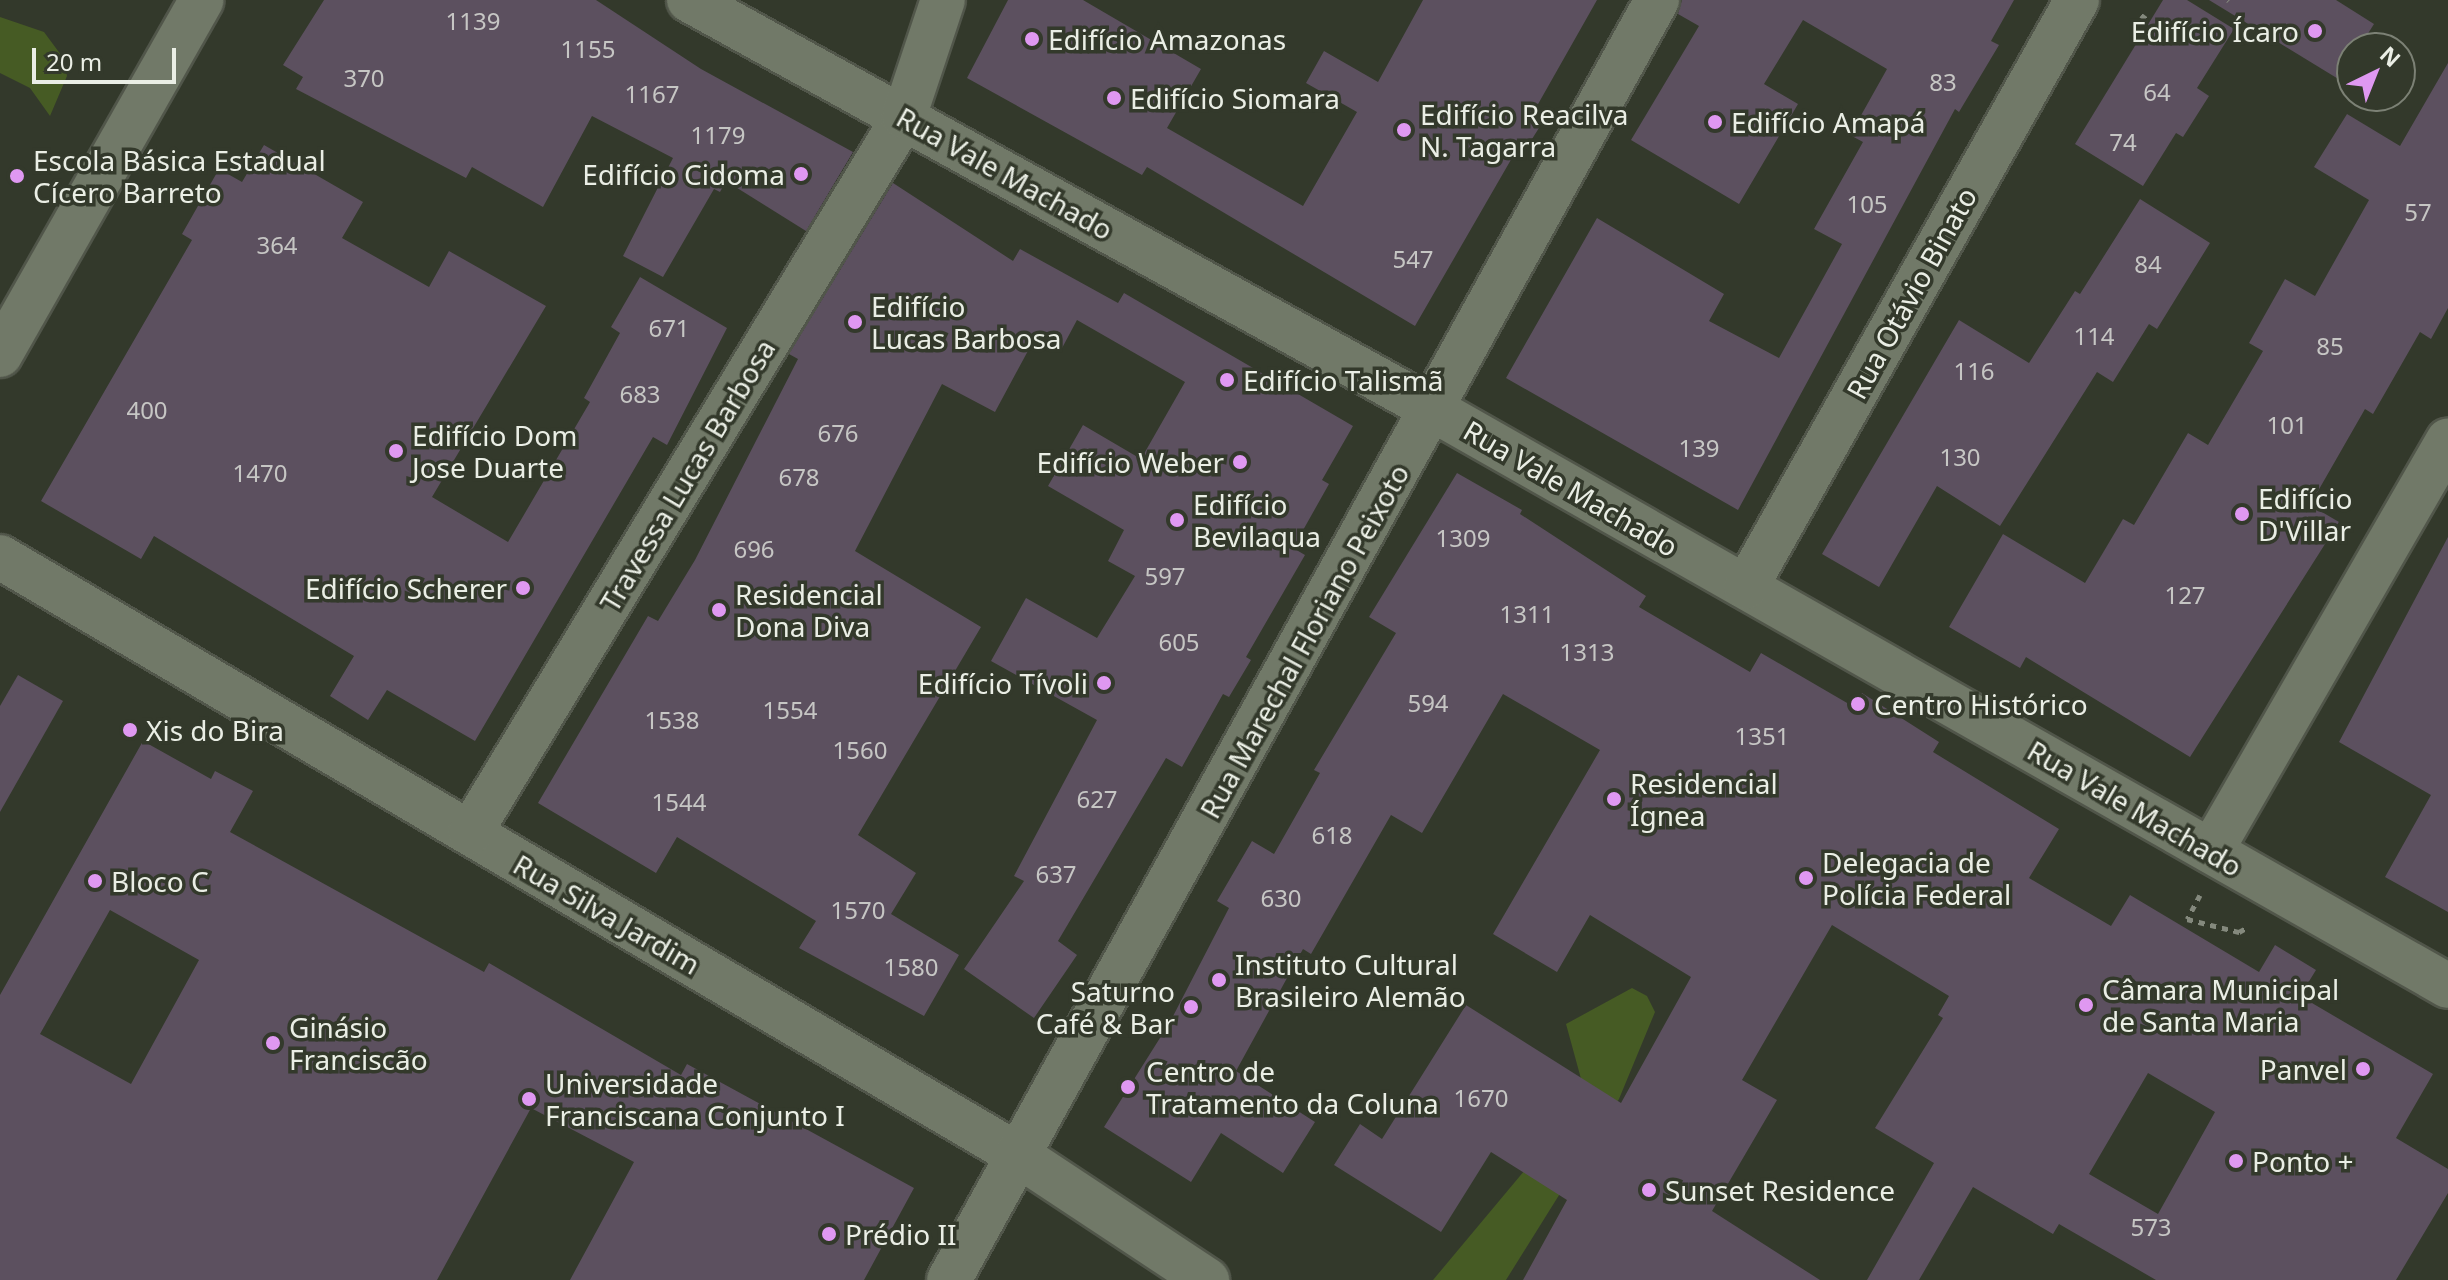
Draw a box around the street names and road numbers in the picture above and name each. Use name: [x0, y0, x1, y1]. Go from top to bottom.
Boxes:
street label: Rua Vale Machado: [891, 100, 1119, 246]
street label: Rua Otávio Binato: [1839, 181, 1983, 405]
street label: Travessa Lucas Barbosa: [592, 333, 782, 617]
street label: Rua Vale Machado: [1458, 413, 1684, 563]
street label: Rua Marechal Floriano Peixoto: [1192, 458, 1416, 824]
street label: Rua Vale Machado: [2022, 733, 2248, 883]
street label: Rua Silva Jardim: [508, 847, 706, 981]

